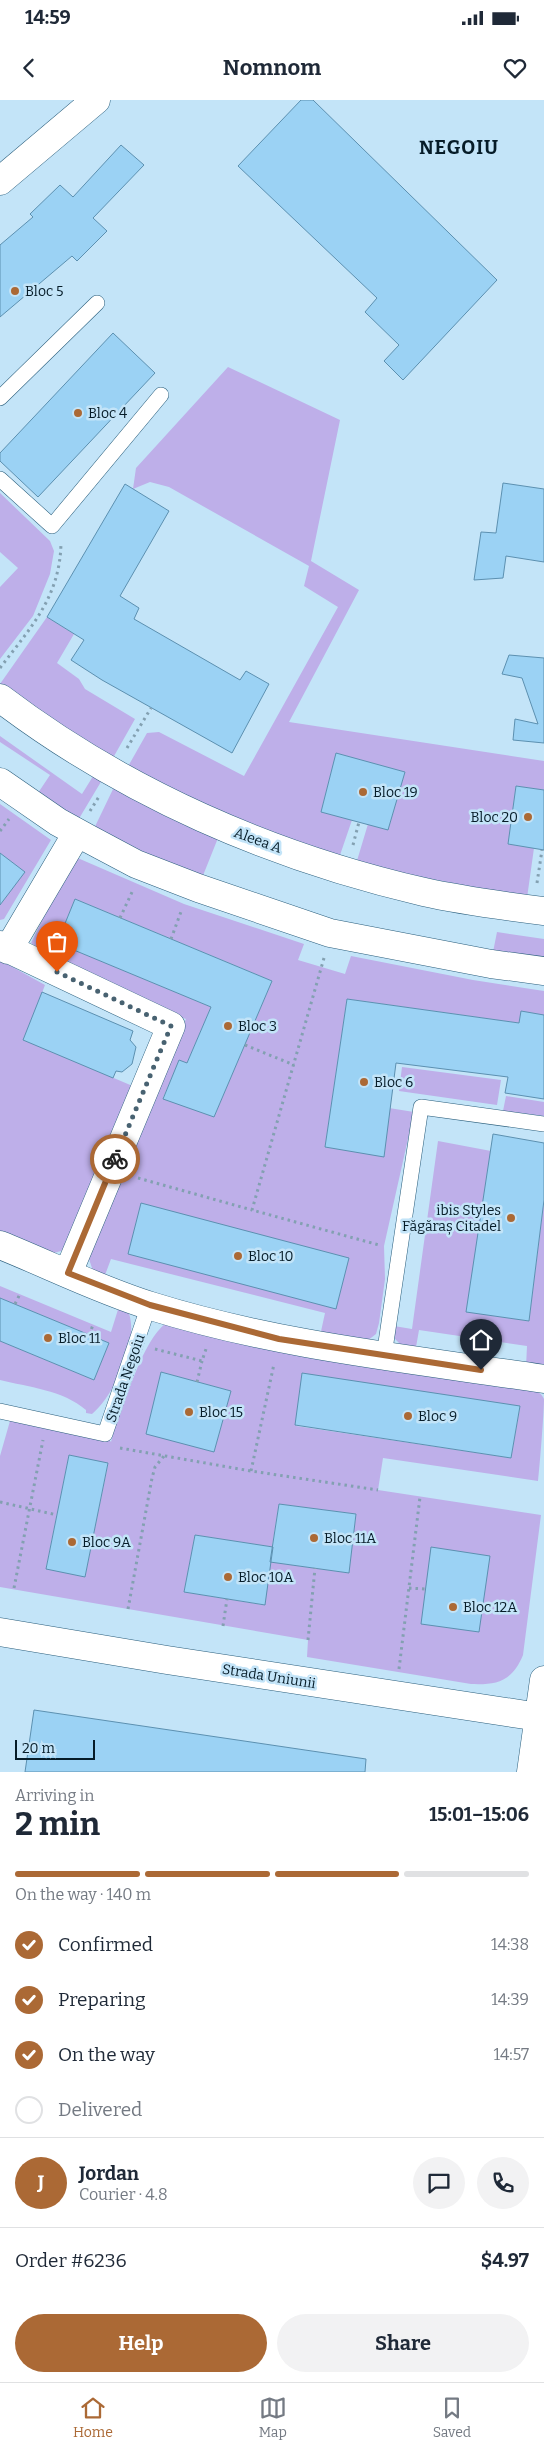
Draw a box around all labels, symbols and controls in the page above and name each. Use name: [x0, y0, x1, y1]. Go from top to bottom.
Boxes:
text: 14:59: [25, 6, 71, 29]
icon: back: [15, 54, 43, 82]
text: Nomnom: [223, 54, 321, 81]
icon: heart: [501, 54, 529, 82]
district label: NEGOIU: [419, 136, 499, 159]
place label: Bloc 5: [25, 283, 63, 300]
marker: Bloc 5: [9, 285, 21, 297]
place label: Bloc 4: [88, 405, 127, 422]
marker: Bloc 4: [72, 407, 84, 419]
place label: Bloc 19: [373, 784, 418, 801]
marker: Bloc 19: [357, 786, 369, 798]
place label: Bloc 20: [471, 809, 518, 826]
marker: Bloc 20: [522, 811, 534, 823]
street label: Aleea A: [232, 824, 284, 857]
pin: [36, 921, 78, 972]
icon: bag: [43, 928, 71, 956]
place label: Bloc 3: [238, 1018, 277, 1035]
marker: Bloc 3: [222, 1020, 234, 1032]
place label: Bloc 6: [374, 1074, 413, 1091]
marker: Bloc 6: [358, 1076, 370, 1088]
courier: [90, 1134, 140, 1184]
icon: bike: [101, 1145, 129, 1173]
place label: ibis Styles Făgăraș Citadel: [402, 1202, 501, 1236]
marker: ibis Styles Făgăraș Citadel: [505, 1212, 517, 1224]
place label: Bloc 10: [248, 1248, 294, 1265]
marker: Bloc 10: [232, 1250, 244, 1262]
pin: [460, 1319, 502, 1370]
icon: home: [467, 1326, 495, 1354]
place label: Bloc 11: [58, 1330, 101, 1347]
street label: Strada Negoiu: [102, 1331, 149, 1425]
marker: Bloc 11: [42, 1332, 54, 1344]
place label: Bloc 15: [199, 1404, 243, 1421]
marker: Bloc 15: [183, 1406, 195, 1418]
place label: Bloc 9: [418, 1408, 457, 1425]
marker: Bloc 9: [402, 1410, 414, 1422]
place label: Bloc 11A: [324, 1530, 376, 1547]
marker: Bloc 11A: [308, 1532, 320, 1544]
place label: Bloc 9A: [82, 1534, 131, 1551]
marker: Bloc 9A: [66, 1536, 78, 1548]
place label: Bloc 10A: [238, 1569, 294, 1586]
marker: Bloc 10A: [222, 1571, 234, 1583]
place label: Bloc 12A: [463, 1599, 517, 1616]
marker: Bloc 12A: [447, 1601, 459, 1613]
street label: Strada Uniunii: [221, 1661, 317, 1692]
scale bar: [15, 1737, 95, 1760]
text: 20 m: [22, 1740, 55, 1757]
text: Arriving in: [15, 1786, 94, 1805]
text: 15:01–15:06: [429, 1803, 529, 1826]
text: 2 min: [15, 1805, 100, 1843]
text: On the way · 140 m: [15, 1885, 151, 1904]
icon: check: [15, 1931, 43, 1959]
text: Confirmed: [58, 1933, 153, 1956]
text: 14:38: [491, 1935, 529, 1954]
icon: check: [15, 1986, 43, 2014]
text: Preparing: [58, 1988, 146, 2011]
text: 14:39: [491, 1990, 529, 2009]
icon: check: [15, 2041, 43, 2069]
text: On the way: [58, 2043, 155, 2066]
text: 14:57: [494, 2045, 529, 2064]
text: Delivered: [58, 2098, 142, 2121]
button: chat: [413, 2157, 465, 2209]
button: phone: [477, 2157, 529, 2209]
text: Jordan: [79, 2162, 139, 2185]
text: J: [38, 2171, 44, 2194]
text: Courier · 4.8: [79, 2185, 168, 2204]
text: Order #6236: [15, 2249, 127, 2272]
text: $4.97: [481, 2249, 529, 2272]
button: Help: [15, 2314, 267, 2372]
button: Share: [277, 2314, 529, 2372]
tab: Home: [73, 2394, 113, 2441]
tab: Map: [259, 2394, 287, 2441]
tab: Saved: [433, 2394, 471, 2441]

